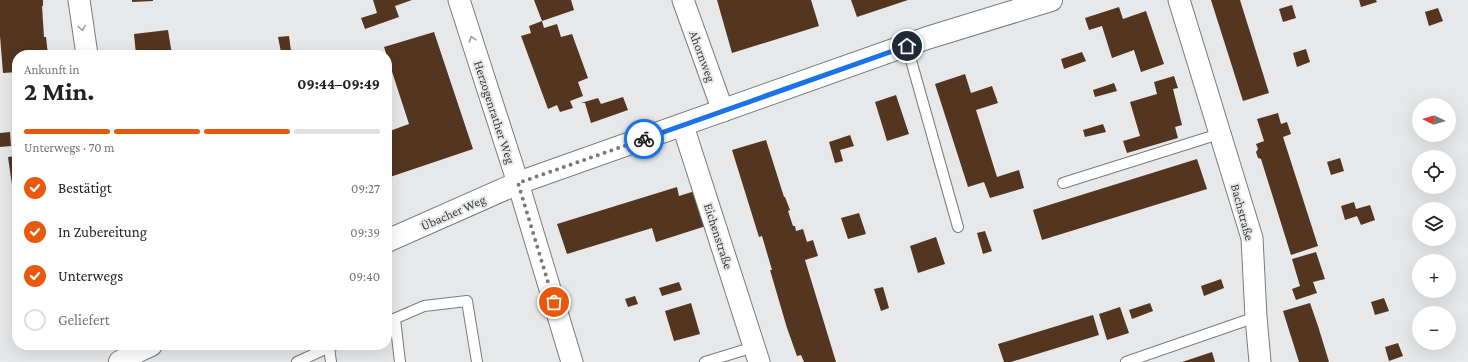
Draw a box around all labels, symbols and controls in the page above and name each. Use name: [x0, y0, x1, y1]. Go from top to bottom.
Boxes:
one-way arrow: [77, 25, 86, 31]
street label: Ahornweg: [686, 28, 719, 85]
pin: [890, 29, 924, 63]
icon: home: [896, 35, 918, 57]
one-way arrow: [468, 36, 477, 43]
street label: Herzogenrather Weg: [471, 59, 518, 166]
text: Ankunft in: [24, 62, 79, 77]
text: 09:44–09:49: [297, 76, 380, 92]
text: 2 Min.: [24, 77, 95, 106]
north arrow: [1412, 98, 1456, 142]
map controls: [1412, 98, 1456, 350]
courier: [624, 119, 664, 159]
icon: bike: [633, 128, 655, 150]
text: Unterwegs · 70 m: [24, 140, 115, 155]
button: locate: [1412, 150, 1456, 194]
icon: check: [24, 177, 46, 199]
text: Bestätigt: [58, 180, 112, 196]
text: 09:27: [351, 181, 380, 196]
street label: Bachstraße: [1228, 182, 1257, 242]
street label: Übacher Weg: [418, 191, 489, 233]
street label: Eichenstraße: [701, 201, 736, 271]
button: layers: [1412, 202, 1456, 246]
icon: check: [24, 221, 46, 243]
text: In Zubereitung: [58, 224, 147, 240]
text: 09:39: [350, 225, 380, 240]
button: +: [1412, 254, 1456, 298]
icon: check: [24, 265, 46, 287]
text: Unterwegs: [58, 268, 123, 284]
text: 09:40: [349, 269, 380, 284]
pin: [537, 285, 571, 319]
icon: bag: [543, 291, 565, 313]
button: −: [1412, 306, 1456, 350]
text: Geliefert: [58, 312, 110, 328]

